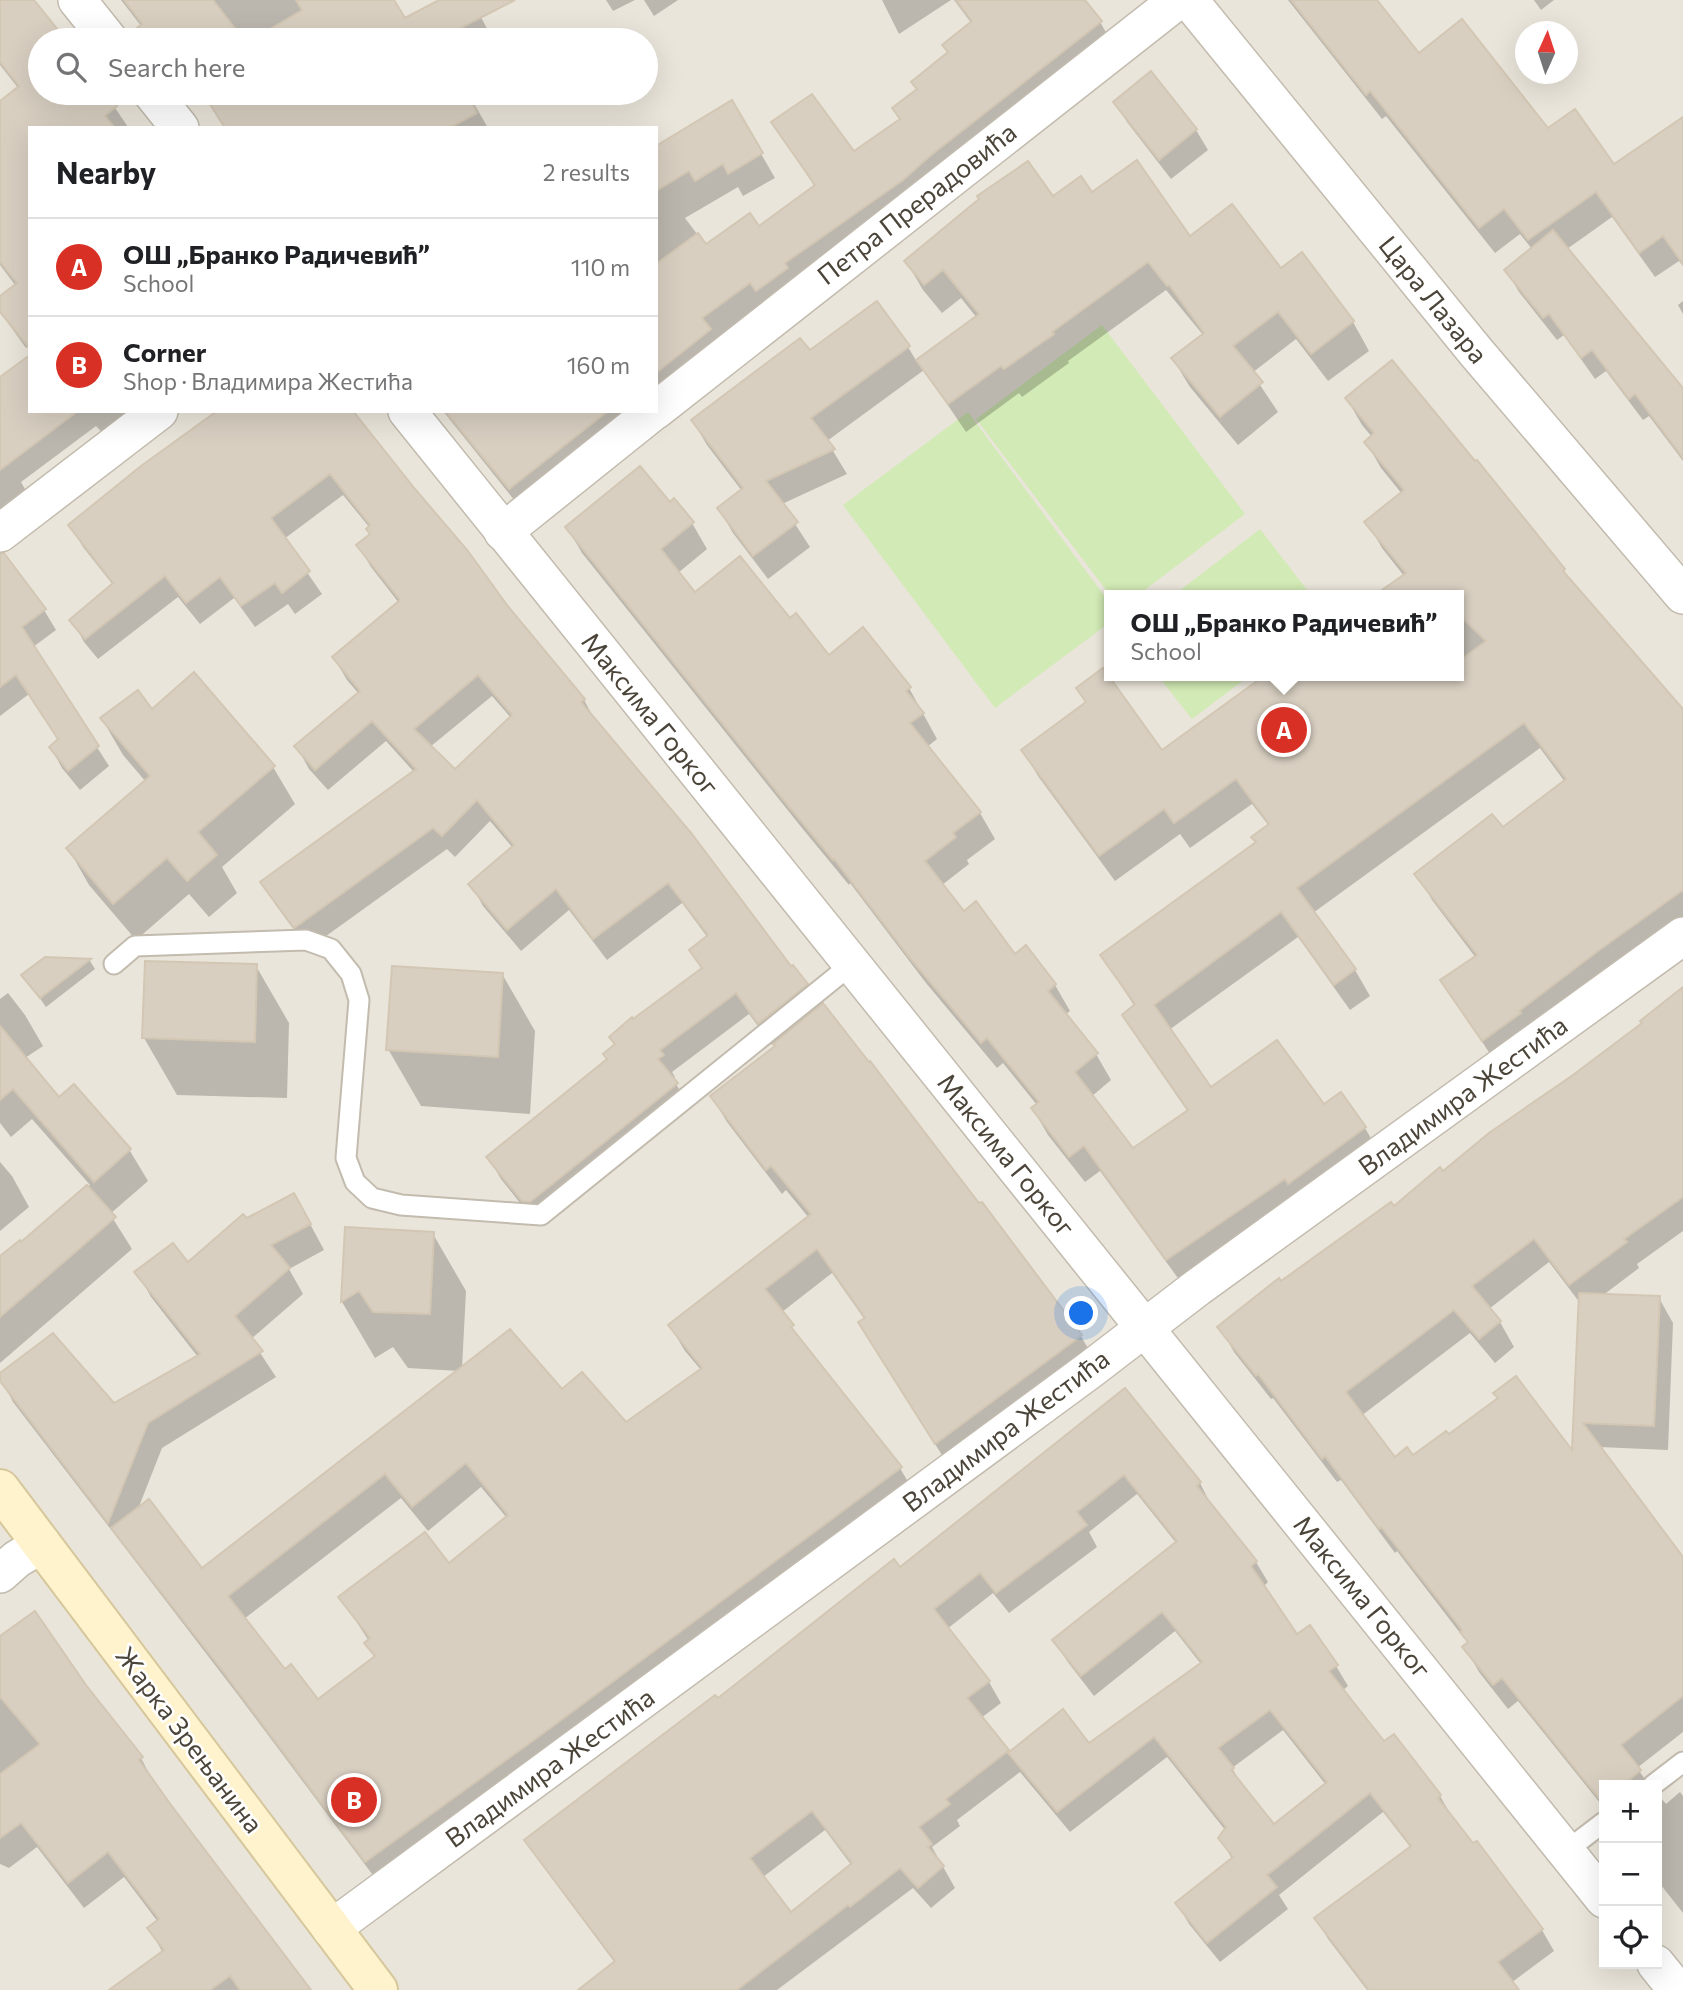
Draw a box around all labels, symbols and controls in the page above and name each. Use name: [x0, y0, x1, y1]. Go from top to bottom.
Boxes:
north arrow: [1515, 21, 1578, 84]
search box: [28, 28, 658, 105]
icon: search: [52, 48, 90, 86]
text: Search here: [108, 51, 246, 82]
street label: Петра Прерадовића: [810, 116, 1022, 290]
text: Nearby: [56, 153, 156, 190]
text: 2 results: [543, 158, 630, 186]
street label: Цара Лазара: [1373, 229, 1495, 369]
text: ОШ „Бранко Радичевић”: [123, 238, 430, 269]
text: A: [71, 253, 87, 281]
text: 110 m: [571, 253, 630, 281]
text: School: [123, 269, 194, 297]
text: Corner: [123, 336, 207, 367]
text: B: [71, 351, 87, 379]
text: 160 m: [567, 351, 630, 379]
text: Shop · Владимира Жестића: [123, 367, 413, 395]
popup: [1104, 590, 1464, 681]
text: ОШ „Бранко Радичевић”: [1130, 606, 1438, 637]
street label: Максима Горког: [576, 626, 726, 800]
text: School: [1130, 637, 1202, 665]
pin: A: [1261, 704, 1307, 756]
street label: Владимира Жестића: [1352, 1009, 1573, 1181]
street label: Максима Горког: [932, 1067, 1082, 1241]
your location: [1064, 1296, 1098, 1330]
street label: Владимира Жестића: [896, 1342, 1114, 1518]
street label: Максима Горког: [1288, 1509, 1438, 1683]
street label: Жарка Зрењанина: [110, 1640, 270, 1838]
street label: Владимира Жестића: [439, 1681, 660, 1853]
pin: B: [331, 1774, 377, 1826]
map controls: [1599, 1780, 1662, 1969]
button: +: [1599, 1780, 1662, 1843]
button: −: [1599, 1843, 1662, 1906]
button: locate: [1599, 1906, 1662, 1969]

